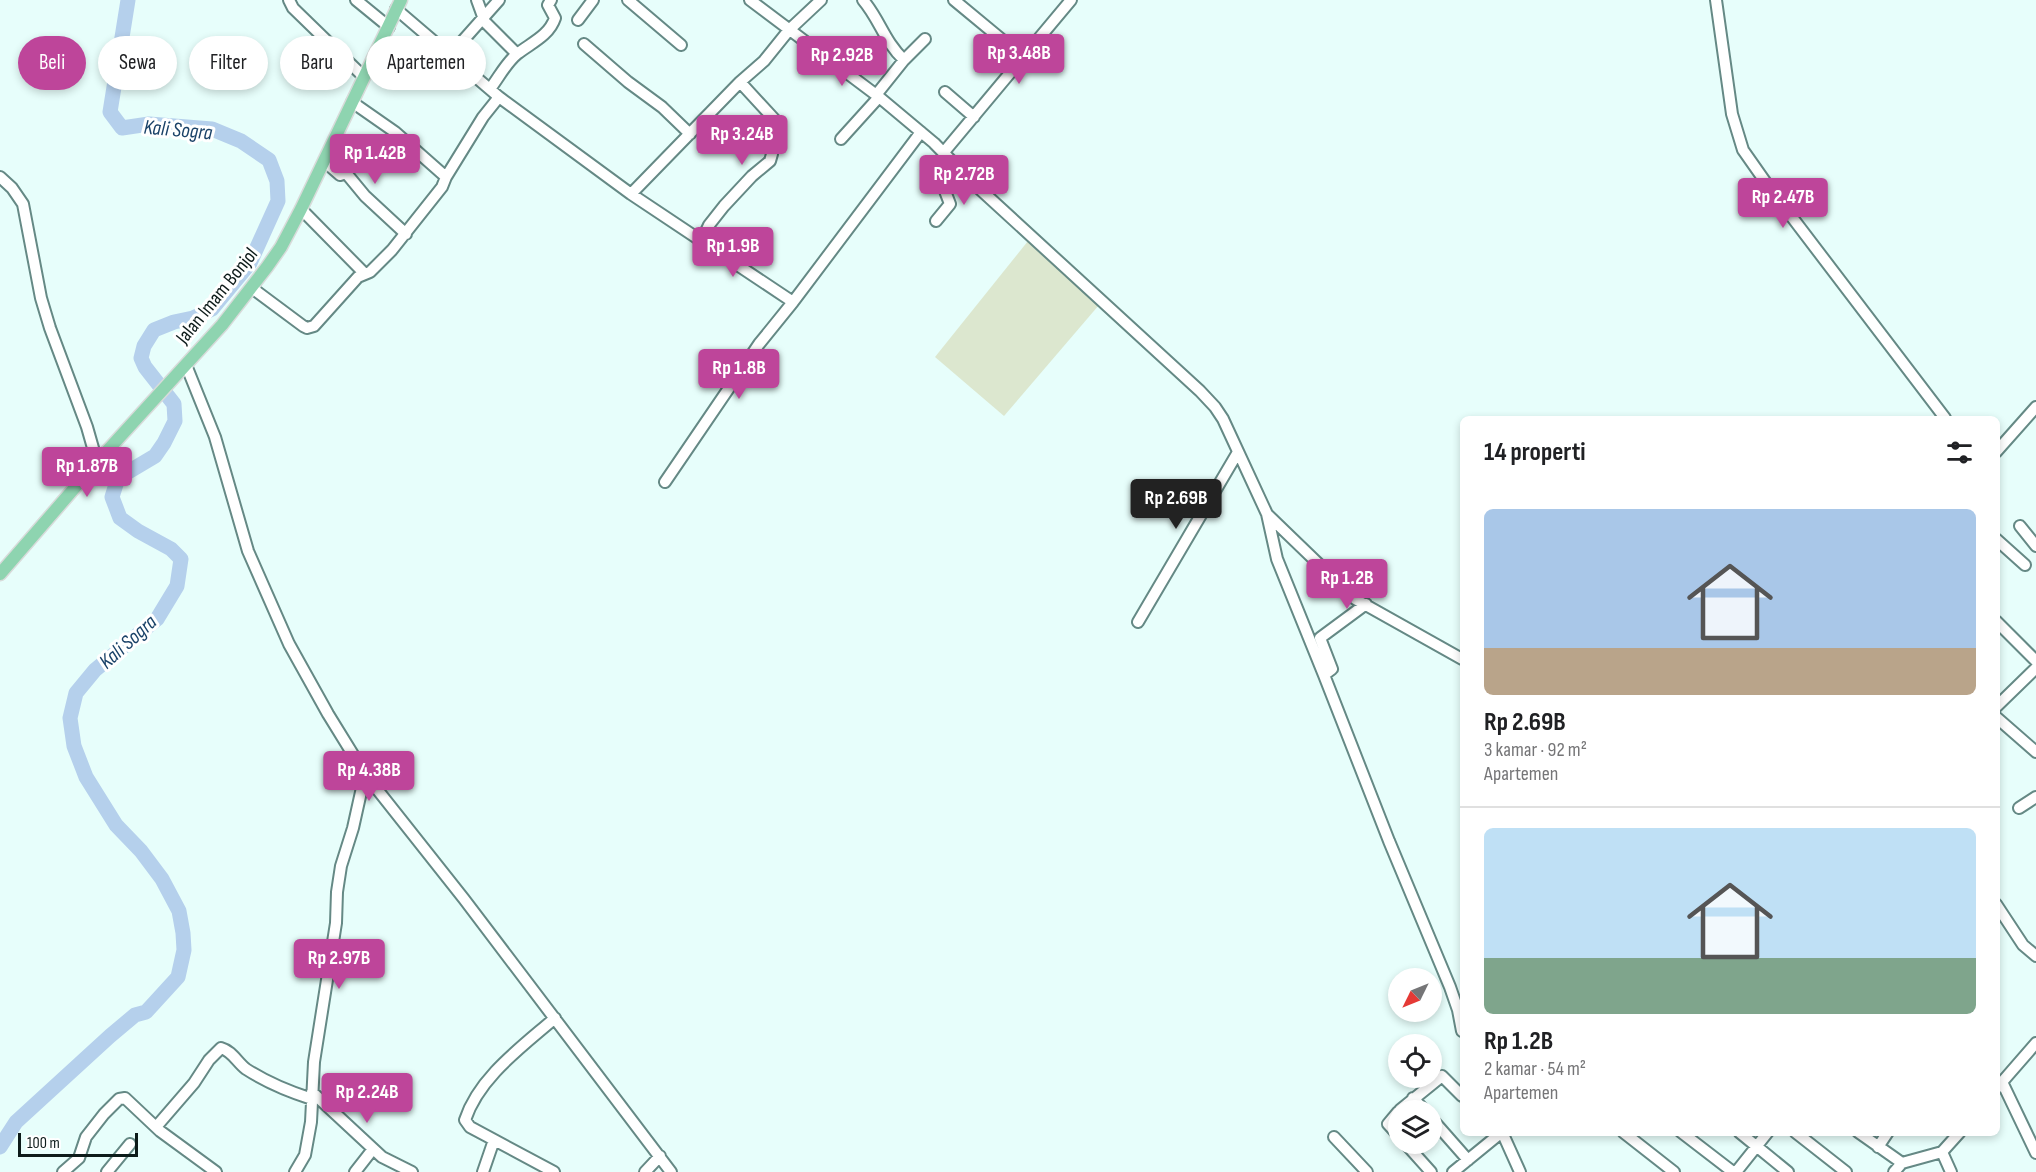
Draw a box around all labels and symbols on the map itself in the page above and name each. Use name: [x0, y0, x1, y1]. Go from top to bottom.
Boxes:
pin: Rp 3.48B: [957, 34, 1081, 85]
pin: Rp 2.92B: [780, 36, 904, 87]
water label: Kali Sogra: [143, 115, 214, 145]
pin: Rp 3.24B: [680, 115, 804, 166]
pin: Rp 1.42B: [313, 134, 437, 185]
pin: Rp 2.72B: [902, 155, 1026, 206]
pin: Rp 2.47B: [1721, 178, 1845, 229]
pin: Rp 1.9B: [678, 227, 788, 278]
street label: Jalan Imam Bonjol: [170, 243, 263, 350]
pin: Rp 1.8B: [684, 349, 794, 400]
pin: Rp 1.87B: [25, 447, 149, 498]
pin: Rp 2.69B: [1114, 479, 1238, 530]
pin: Rp 1.2B: [1292, 559, 1402, 610]
water label: Kali Sogra: [94, 609, 162, 674]
pin: Rp 4.38B: [307, 751, 431, 802]
pin: Rp 2.97B: [277, 939, 401, 990]
north arrow: [1388, 968, 1442, 1022]
pin: Rp 2.24B: [305, 1073, 429, 1124]
scale bar: [18, 1130, 138, 1158]

